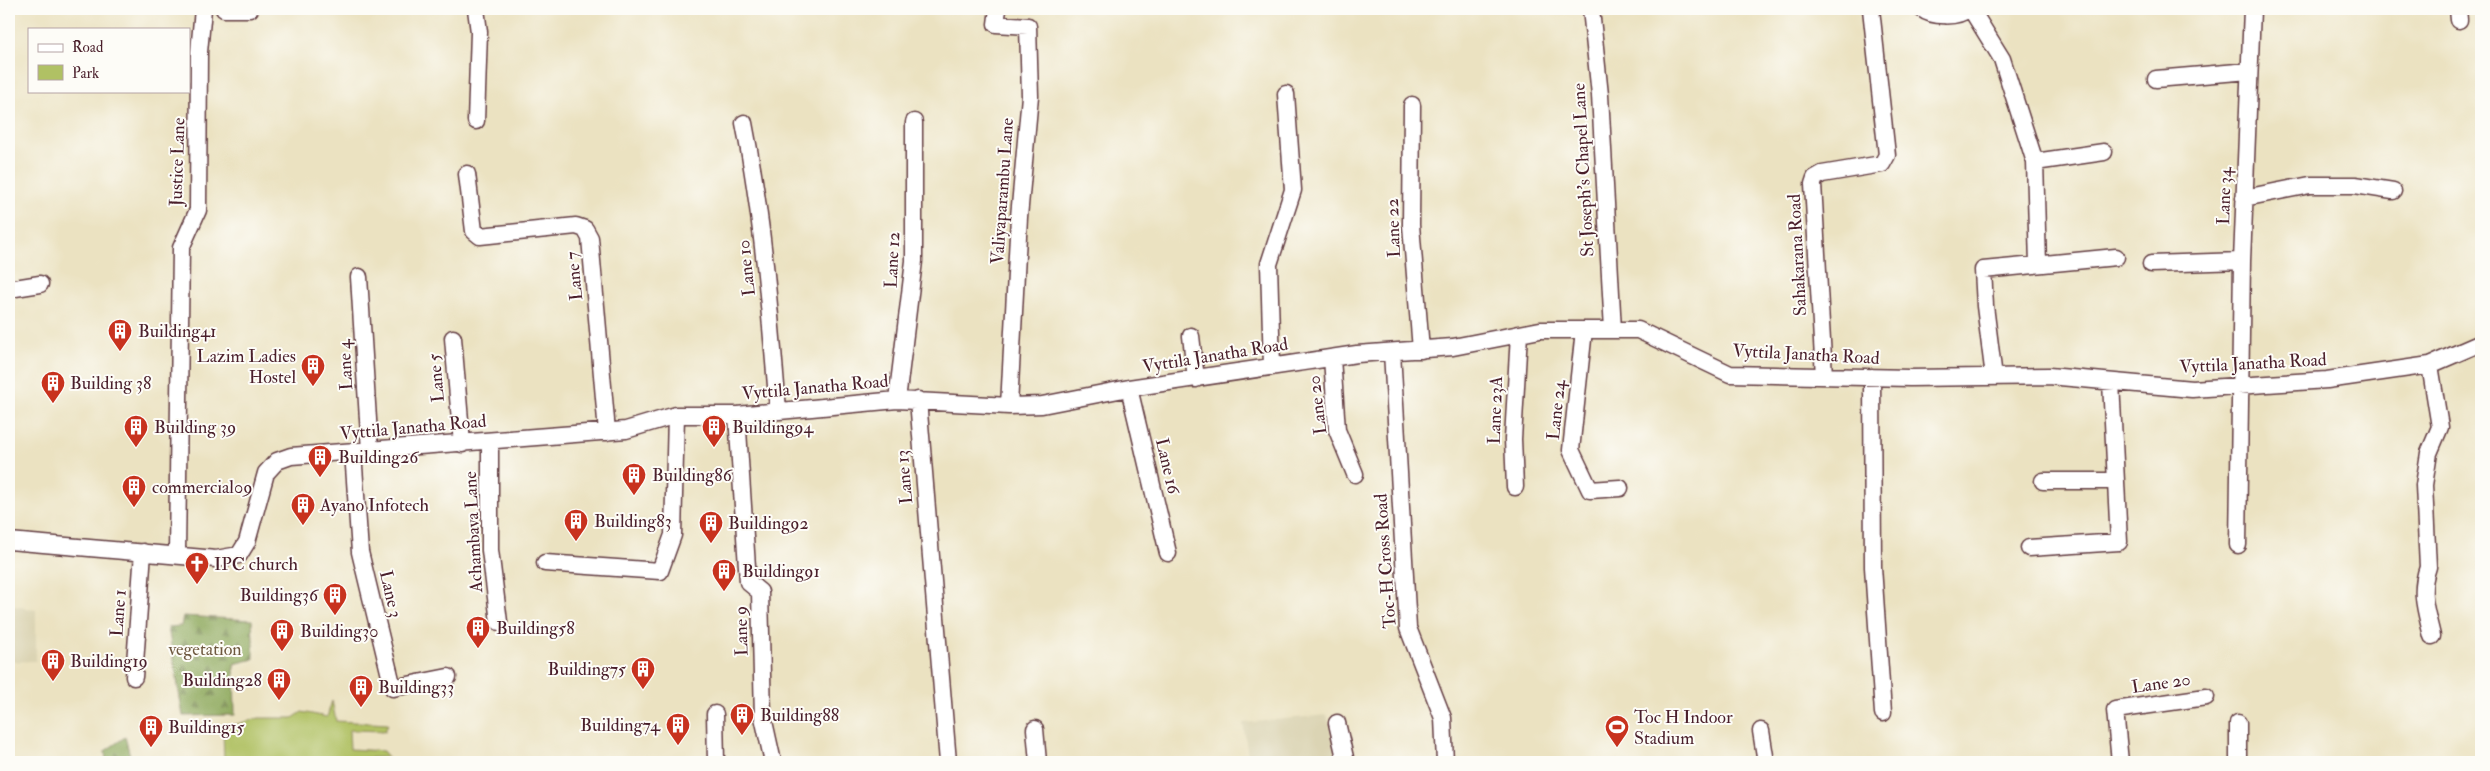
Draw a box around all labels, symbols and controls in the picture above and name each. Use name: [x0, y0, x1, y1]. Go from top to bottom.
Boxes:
legend: [28, 28, 190, 92]
text: Road: [72, 38, 104, 57]
text: Park: [72, 64, 99, 83]
street label: St Joseph's Chapel Lane: [1567, 82, 1600, 257]
street label: Justice Lane: [164, 117, 191, 208]
street label: Valiyaparambu Lane: [986, 117, 1019, 265]
street label: Lane 34: [2212, 166, 2237, 225]
street label: Sahakarana Road: [1783, 193, 1812, 317]
street label: Lane 22: [1381, 198, 1406, 258]
street label: Lane 12: [880, 231, 905, 289]
street label: Lane 10: [732, 239, 761, 297]
street label: Lane 7: [561, 250, 588, 302]
building icon: Building41: [107, 318, 133, 352]
place label: Building41: [138, 320, 216, 343]
street label: Vyttila Janatha Road: [1141, 333, 1290, 378]
street label: Lane 4: [333, 338, 358, 391]
street label: Vyttila Janatha Road: [1732, 339, 1880, 370]
place label: Lazim Ladies Hostel: [197, 345, 296, 389]
street label: Vyttila Janatha Road: [2179, 348, 2327, 379]
street label: Lane 5: [423, 352, 450, 403]
building icon: Lazim Ladies Hostel: [300, 353, 326, 387]
building icon: Building 38: [40, 370, 66, 404]
street label: Vyttila Janatha Road: [741, 370, 890, 405]
place label: Building 38: [70, 372, 151, 395]
street label: Lane 20: [1302, 374, 1333, 436]
street label: Lane 23A: [1483, 375, 1508, 445]
street label: Lane 24: [1542, 378, 1571, 441]
street label: Vyttila Janatha Road: [339, 410, 488, 445]
building icon: Building 39: [123, 414, 149, 448]
building icon: Building94: [701, 414, 727, 448]
place label: Building 39: [154, 416, 236, 439]
place label: Building94: [732, 416, 814, 439]
street label: Lane 16: [1150, 436, 1185, 497]
building icon: Building26: [307, 444, 333, 478]
place label: Building26: [338, 446, 419, 469]
street label: Lane 13: [891, 449, 918, 505]
building icon: Building86: [621, 462, 647, 496]
place label: Building86: [652, 464, 733, 487]
street label: Achambava Lane: [459, 470, 488, 594]
building icon: commercial09: [121, 474, 147, 508]
place label: commercial09: [152, 476, 252, 499]
building icon: Ayano Infotech: [290, 492, 316, 526]
street label: Toc-H Cross Road: [1369, 493, 1402, 629]
place label: Ayano Infotech: [319, 494, 430, 517]
building icon: Building83: [563, 508, 589, 542]
place label: Building83: [594, 510, 672, 533]
building icon: Building92: [698, 510, 724, 544]
place label: Building92: [728, 512, 809, 535]
church icon: IPC church: [184, 551, 210, 585]
place label: IPC church: [214, 553, 299, 576]
building icon: Building91: [711, 558, 737, 592]
place label: Building91: [742, 560, 820, 583]
street label: Lane 3: [374, 568, 407, 620]
building icon: Building36: [322, 582, 348, 616]
place label: Building36: [240, 584, 319, 607]
street label: Lane 1: [105, 589, 132, 638]
street label: Lane 9: [730, 606, 753, 656]
building icon: Building58: [465, 615, 491, 649]
place label: Building58: [496, 617, 575, 640]
building icon: Building30: [269, 618, 295, 652]
place label: Building30: [300, 620, 378, 643]
park label: vegetation: [167, 638, 242, 661]
building icon: Building19: [40, 648, 66, 682]
place label: Building19: [70, 650, 148, 673]
building icon: Building75: [630, 656, 656, 690]
place label: Building75: [548, 658, 626, 681]
building icon: Building28: [266, 667, 292, 701]
street label: Lane 20: [2130, 668, 2192, 699]
place label: Building28: [182, 669, 262, 692]
building icon: Building33: [348, 674, 374, 708]
place label: Building33: [378, 676, 454, 699]
building icon: Building88: [729, 702, 755, 736]
place label: Building88: [760, 704, 839, 727]
place label: Toc H Indoor Stadium: [1634, 706, 1733, 750]
building icon: Building74: [665, 712, 691, 746]
building icon: Building15: [138, 714, 164, 748]
place label: Building74: [580, 714, 661, 737]
sports icon: Toc H Indoor Stadium: [1604, 714, 1630, 748]
place label: Building15: [168, 716, 245, 739]

